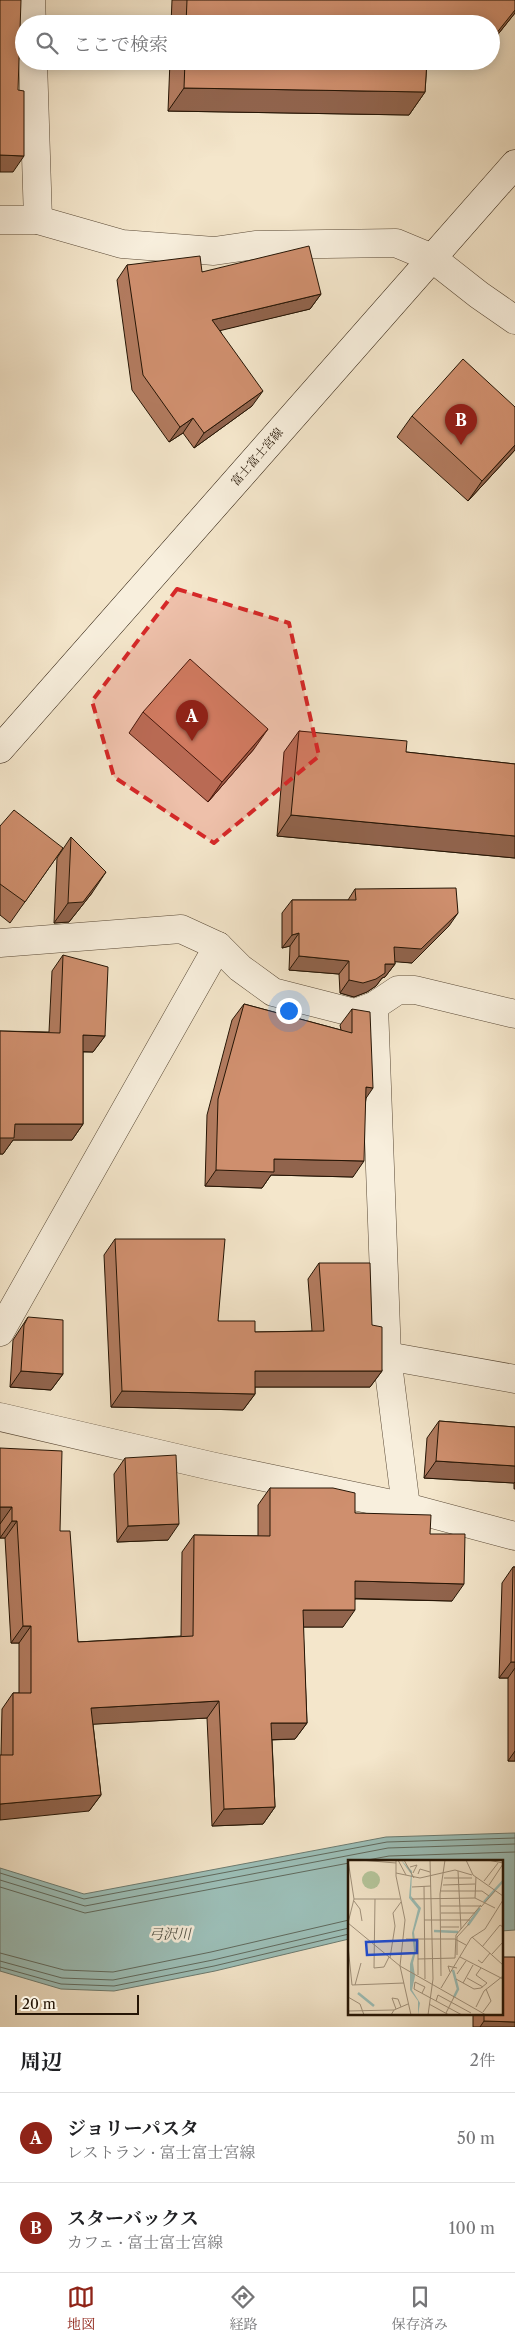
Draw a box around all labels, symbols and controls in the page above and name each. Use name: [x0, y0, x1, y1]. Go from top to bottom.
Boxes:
search box: [15, 15, 500, 70]
icon: search: [33, 29, 61, 57]
text: ここで検索: [73, 33, 168, 56]
pin: B: [445, 404, 477, 445]
street label: 富士富士宮線: [227, 425, 286, 489]
pin: A: [176, 700, 208, 741]
your location: [276, 998, 302, 1024]
inset map: [348, 1860, 502, 2014]
water label: 弓沢川: [149, 1925, 193, 1943]
scale bar: [15, 1992, 139, 2015]
text: 20 m: [22, 1995, 56, 2013]
text: 周辺: [20, 2049, 62, 2074]
text: 2件: [470, 2050, 495, 2070]
text: ジョリーパスタ: [67, 2117, 199, 2140]
text: A: [30, 2128, 42, 2148]
text: 50 m: [457, 2128, 495, 2148]
text: レストラン · 富士富士宮線: [67, 2142, 256, 2162]
text: スターバックス: [67, 2207, 199, 2230]
text: B: [30, 2218, 42, 2238]
text: 100 m: [449, 2218, 495, 2238]
text: カフェ · 富士富士宮線: [67, 2232, 223, 2252]
tab: 地図: [67, 2283, 95, 2333]
tab: 経路: [229, 2283, 257, 2333]
tab: 保存済み: [392, 2283, 448, 2333]

